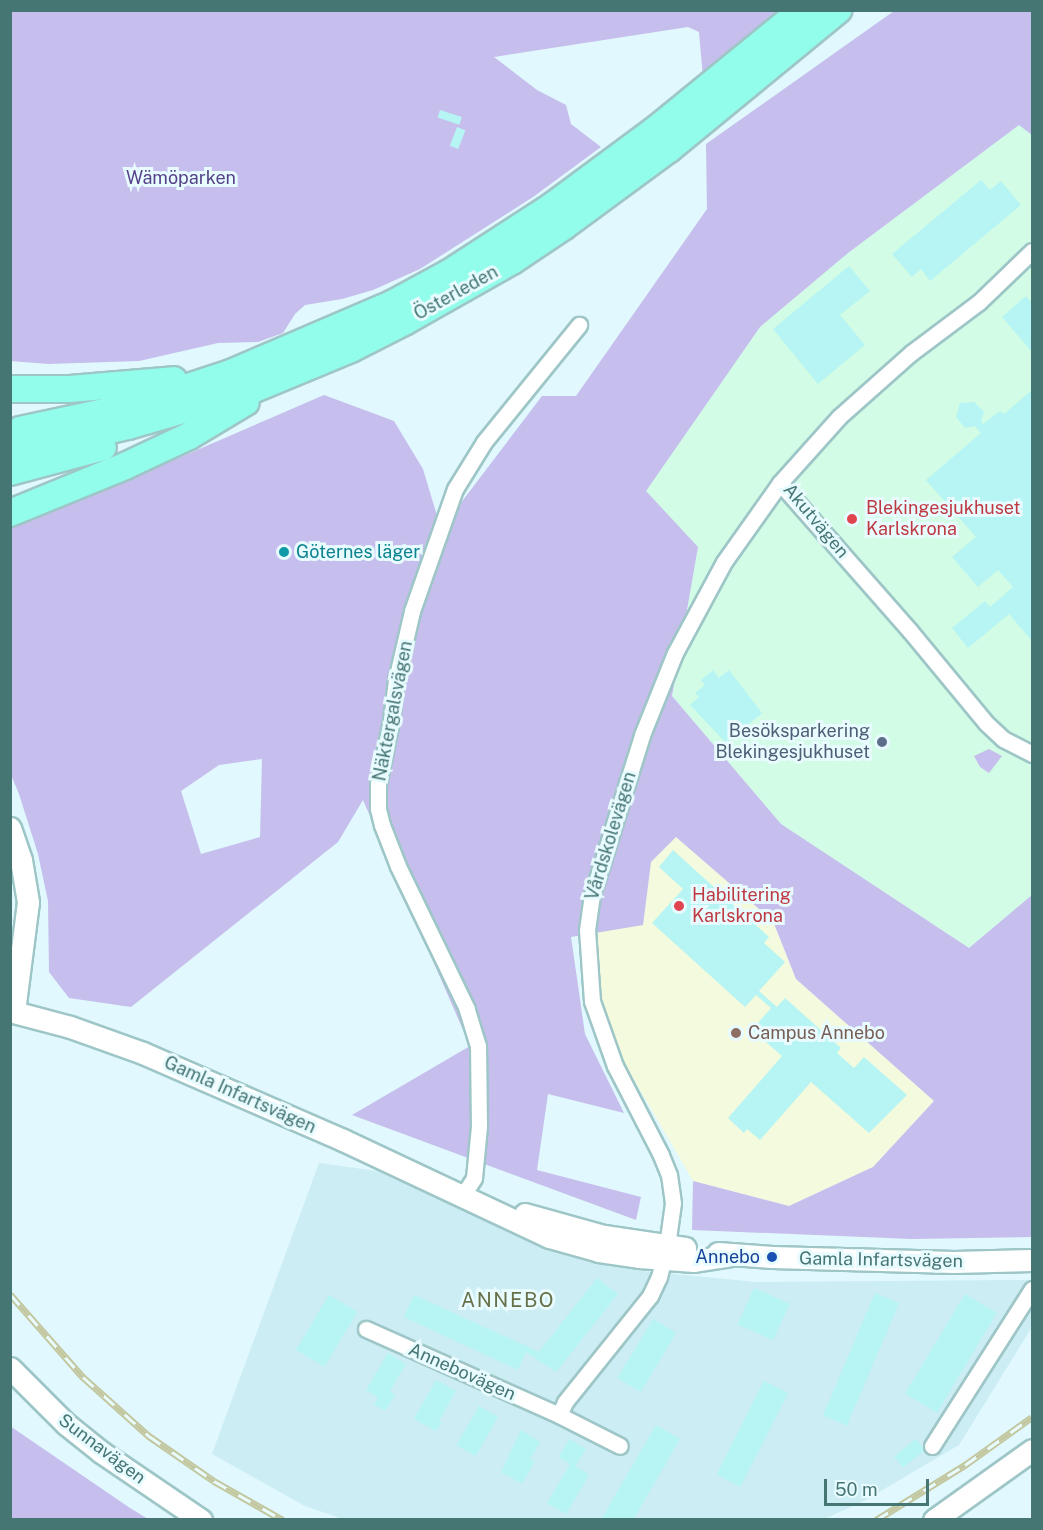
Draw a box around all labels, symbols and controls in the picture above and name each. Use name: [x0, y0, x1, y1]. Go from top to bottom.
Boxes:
park label: Wämöparken: [126, 167, 236, 189]
street label: Österleden: [410, 261, 502, 325]
street label: Akutvägen: [779, 479, 853, 563]
place label: Blekingesjukhuset Karlskrona: [866, 498, 1021, 540]
marker: Blekingesjukhuset Karlskrona: [843, 510, 861, 528]
place label: Göternes läger: [296, 541, 420, 563]
marker: Göternes läger: [277, 545, 291, 559]
street label: Näktergalsvägen: [369, 639, 417, 783]
place label: Besöksparkering Blekingesjukhuset: [715, 721, 870, 764]
marker: Besöksparkering Blekingesjukhuset: [875, 735, 889, 749]
street label: Vårdskolevägen: [581, 769, 641, 903]
place label: Habilitering Karlskrona: [692, 885, 791, 928]
marker: Habilitering Karlskrona: [670, 897, 688, 915]
place label: Campus Annebo: [748, 1022, 885, 1044]
marker: Campus Annebo: [729, 1026, 743, 1040]
street label: Gamla Infartsvägen: [161, 1052, 319, 1138]
place label: Annebo: [695, 1246, 760, 1268]
street label: Gamla Infartsvägen: [799, 1248, 963, 1272]
marker: Annebo: [765, 1250, 779, 1264]
district label: ANNEBO: [461, 1288, 555, 1312]
street label: Annebovägen: [405, 1339, 519, 1405]
street label: Sunnavägen: [54, 1409, 150, 1489]
scale bar: [827, 1467, 932, 1505]
text: 50 m: [835, 1479, 878, 1500]

